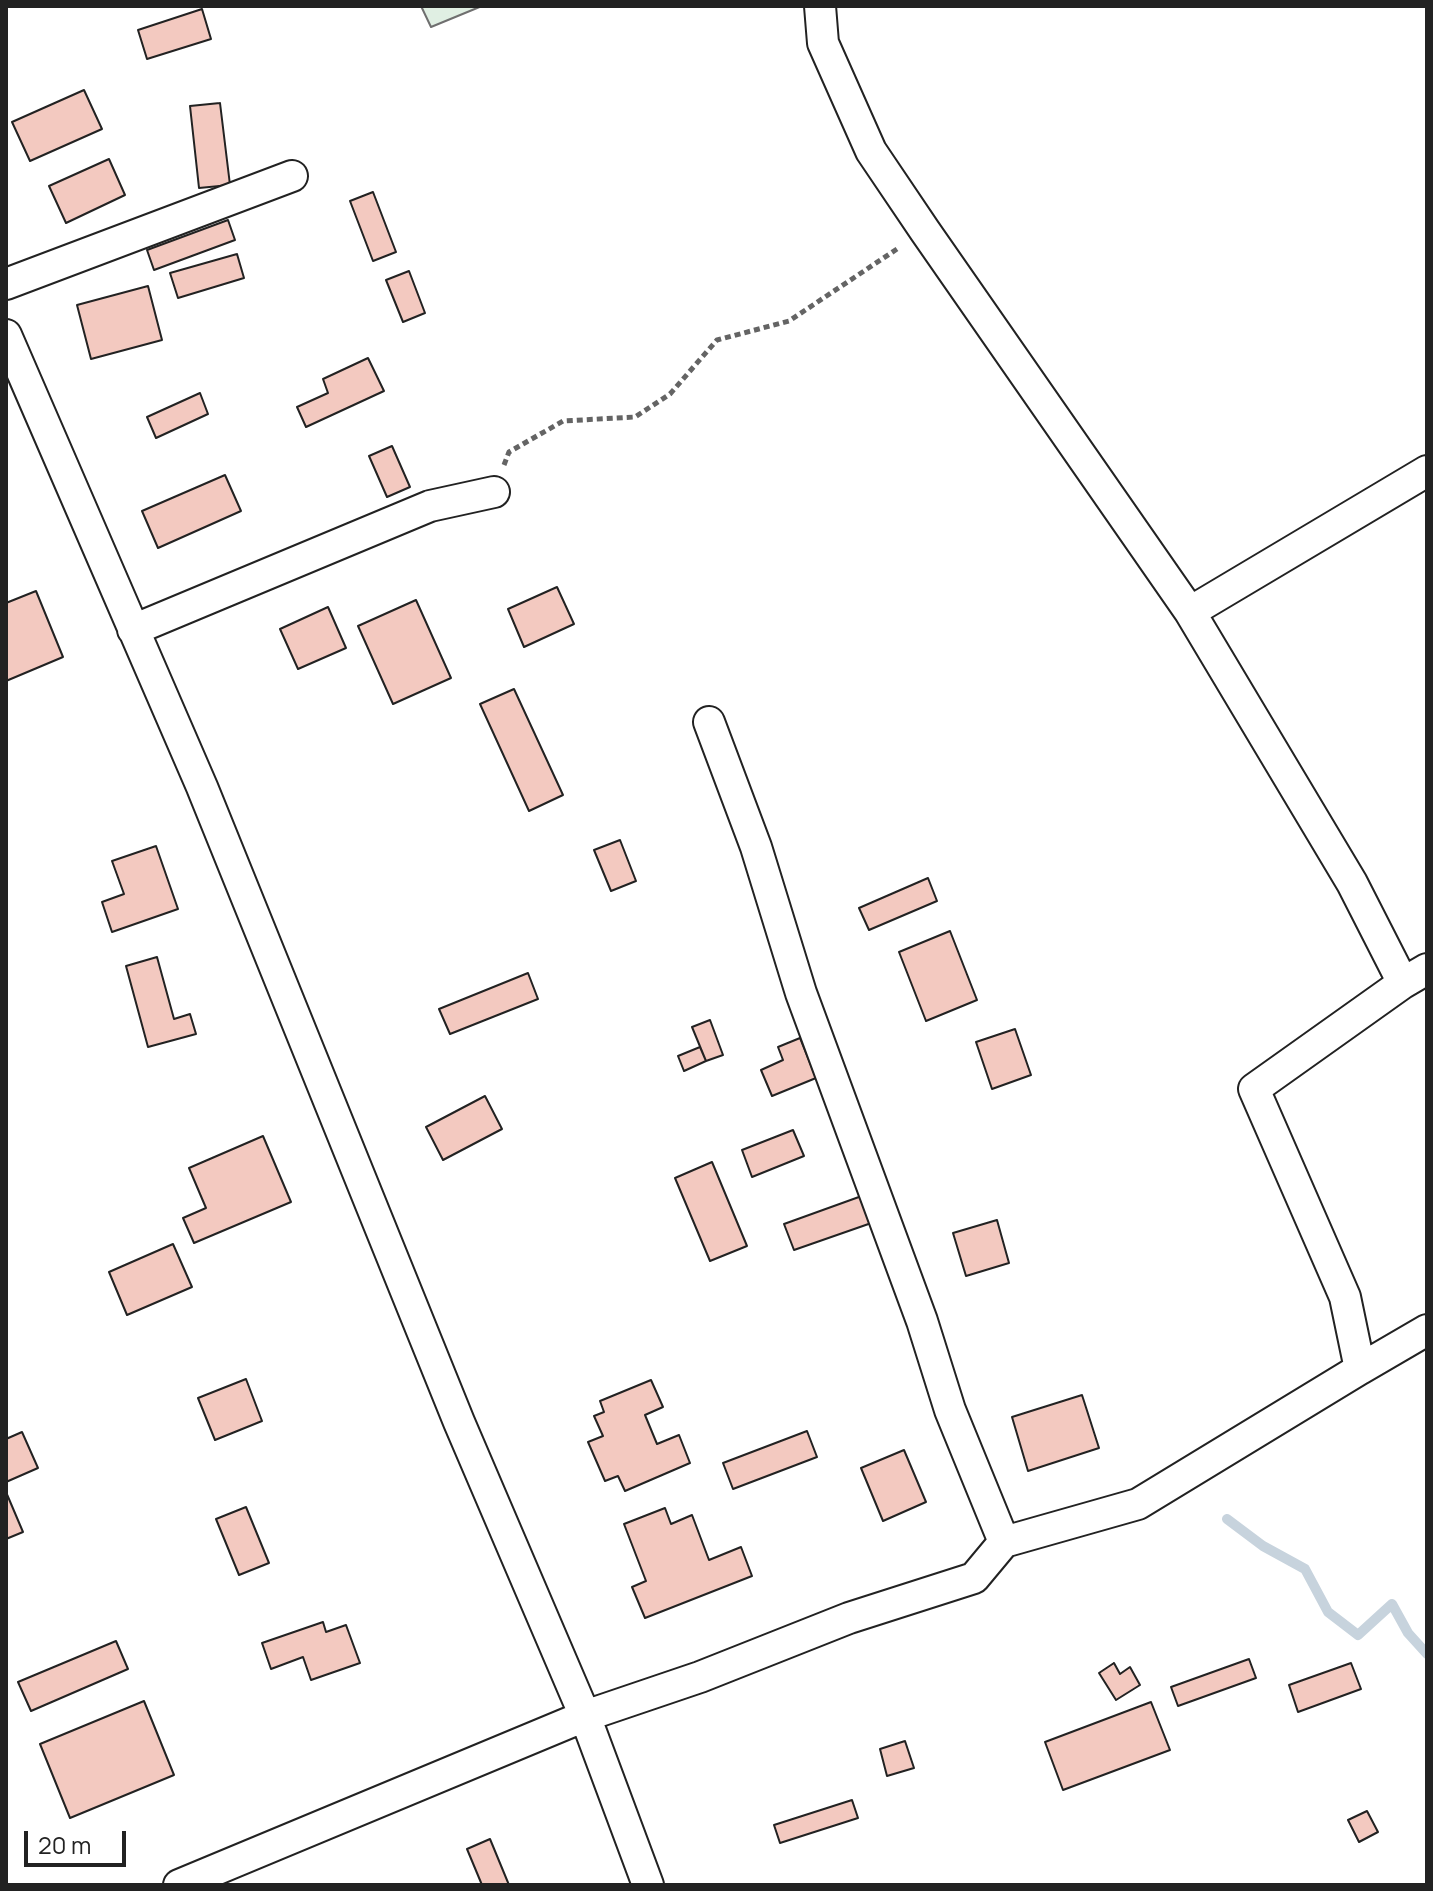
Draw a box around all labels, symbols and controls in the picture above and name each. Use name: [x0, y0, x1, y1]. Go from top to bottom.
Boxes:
scale bar: [28, 1815, 130, 1865]
text: 20 m: [38, 1828, 91, 1861]

